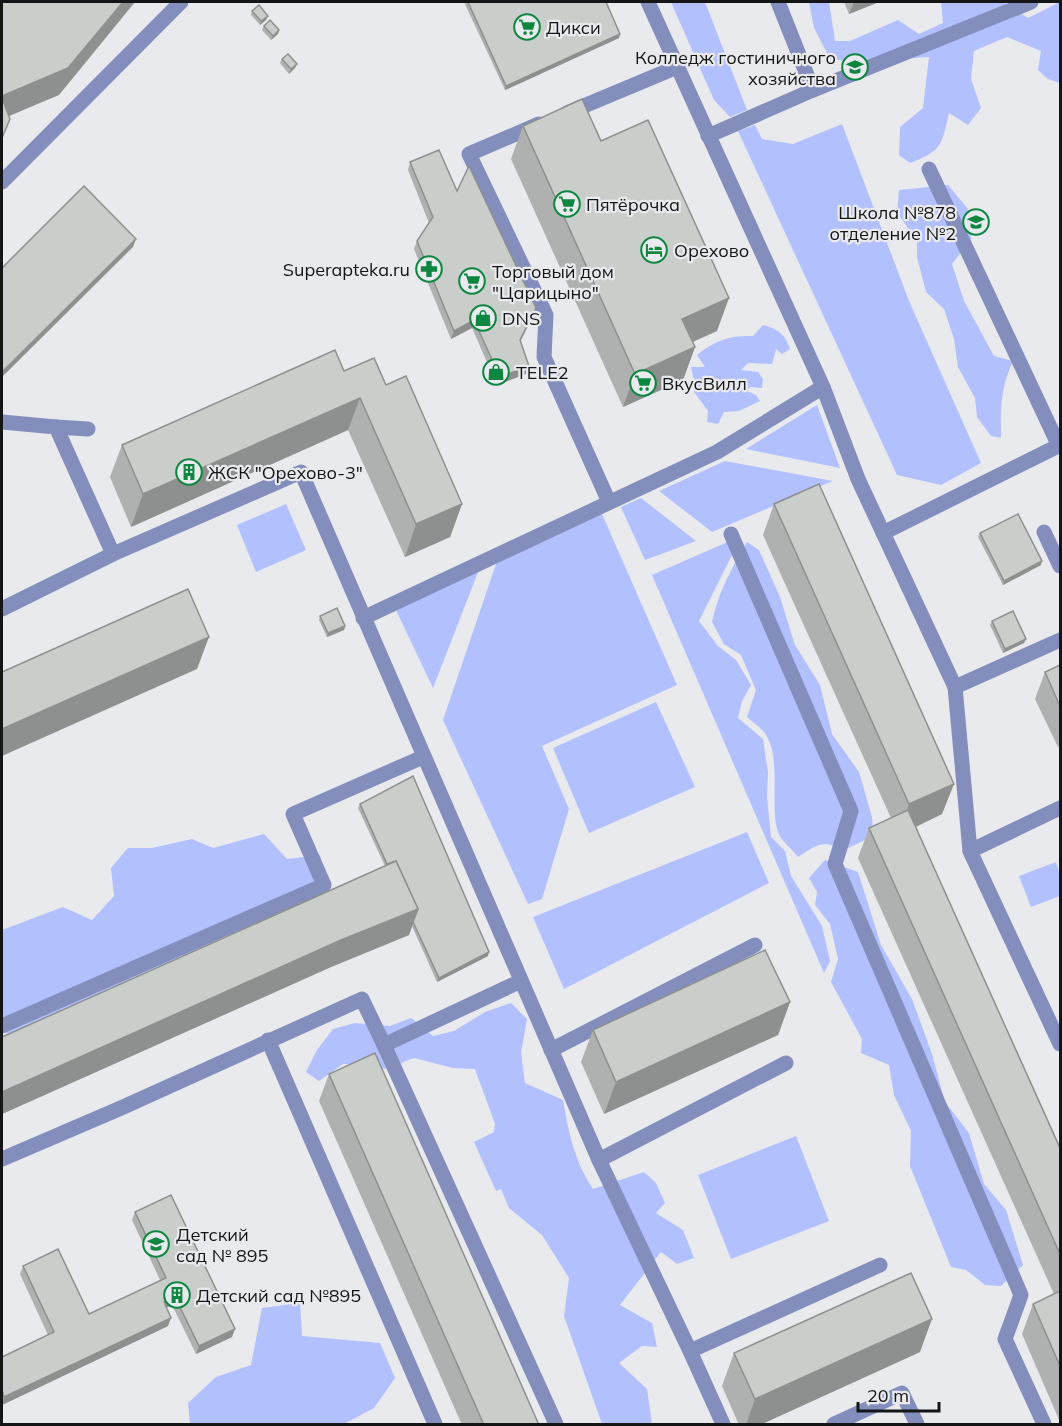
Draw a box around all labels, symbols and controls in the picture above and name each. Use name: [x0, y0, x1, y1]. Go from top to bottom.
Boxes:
supermarket icon: Дикси: [512, 12, 542, 42]
place label: Дикси: [546, 16, 601, 39]
place label: Колледж гостиничного хозяйcтва: [635, 46, 836, 90]
school or university icon: Колледж гостиничного хозяйcтва: [840, 52, 870, 82]
supermarket icon: Пятёрочка: [552, 189, 582, 219]
place label: Пятёрочка: [586, 193, 680, 216]
place label: Школа №878 отделение №2: [829, 201, 956, 245]
school or university icon: Школа №878 отделение №2: [961, 207, 991, 237]
hotel icon: Орехово: [639, 235, 669, 265]
place label: Орехово: [674, 239, 749, 262]
pharmacy icon: Superapteka.ru: [414, 254, 444, 284]
place label: Superapteka.ru: [283, 258, 410, 281]
place label: Торговый дом "Царицыно": [492, 260, 614, 304]
supermarket icon: Торговый дом "Царицыно": [457, 266, 487, 296]
shop icon: DNS: [468, 303, 498, 333]
place label: DNS: [502, 307, 540, 330]
shop icon: TELE2: [481, 357, 511, 387]
place label: TELE2: [516, 361, 569, 384]
supermarket icon: ВкусВилл: [628, 368, 658, 398]
place label: ВкусВилл: [662, 372, 747, 395]
building icon: ЖСК "Орехово-3": [174, 457, 204, 487]
place label: ЖСК "Орехово-3": [208, 461, 363, 484]
place label: Детский сад № 895: [176, 1223, 269, 1267]
school or university icon: Детский сад № 895: [141, 1229, 171, 1259]
building icon: Детский сад №895: [162, 1280, 192, 1310]
place label: Детский сад №895: [196, 1284, 361, 1307]
scale bar: [858, 1375, 939, 1413]
text: 20 m: [867, 1384, 909, 1407]

